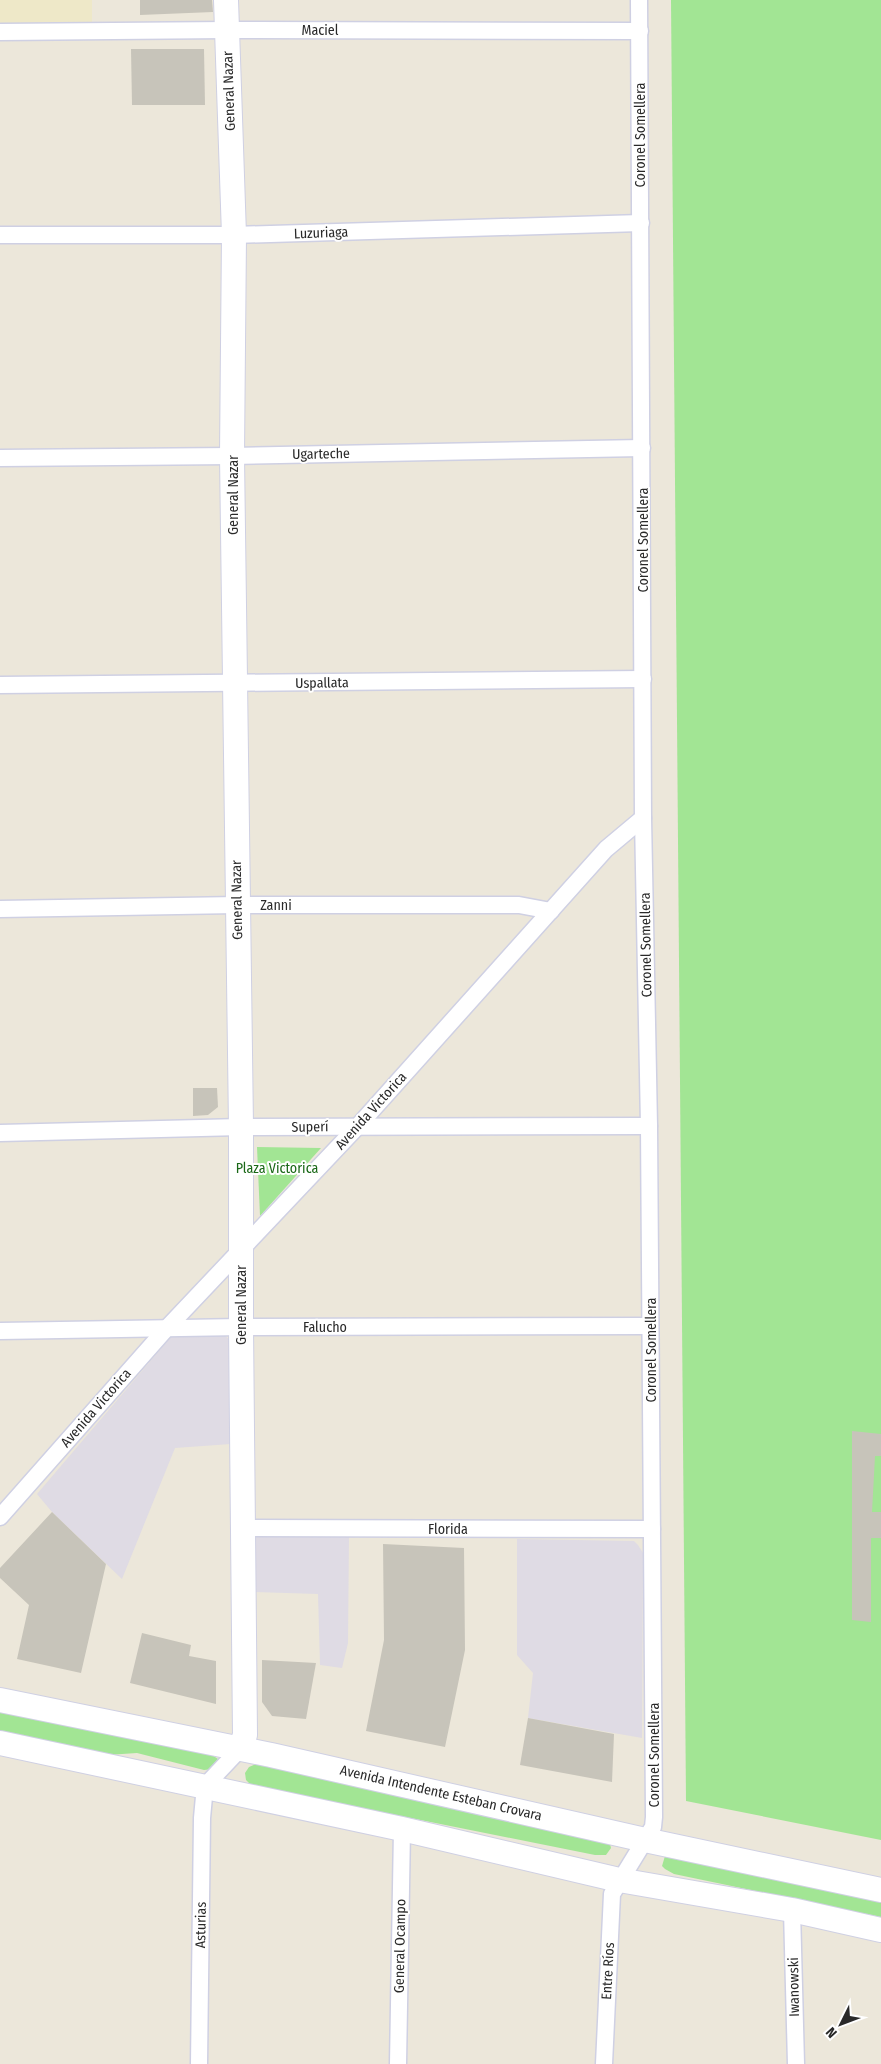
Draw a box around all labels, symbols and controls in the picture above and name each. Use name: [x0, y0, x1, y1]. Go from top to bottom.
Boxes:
street label: Maciel: [302, 22, 339, 39]
street label: General Nazar: [219, 51, 239, 131]
street label: Coronel Somellera: [632, 82, 649, 187]
street label: Luzuriaga: [294, 224, 349, 242]
street label: Ugarteche: [292, 445, 350, 463]
street label: General Nazar: [225, 455, 242, 535]
street label: Coronel Somellera: [635, 487, 652, 592]
street label: Uspallata: [295, 674, 349, 692]
street label: General Nazar: [228, 860, 246, 940]
street label: Coronel Somellera: [637, 892, 655, 998]
street label: Zanni: [260, 897, 292, 914]
street label: Avenida Victorica: [332, 1069, 410, 1153]
street label: Superí: [291, 1118, 329, 1136]
park label: Plaza Victorica: [236, 1160, 318, 1177]
street label: General Nazar: [233, 1265, 250, 1345]
street label: Coronel Somellera: [643, 1297, 660, 1402]
street label: Falucho: [303, 1319, 347, 1336]
street label: Avenida Victorica: [57, 1365, 135, 1451]
street label: Florida: [428, 1521, 468, 1538]
street label: Coronel Somellera: [646, 1702, 663, 1807]
street label: Avenida Intendente Esteban Crovara: [338, 1761, 544, 1825]
street label: General Ocampo: [391, 1899, 409, 1993]
street label: Asturias: [192, 1902, 210, 1948]
street label: Entre Ríos: [598, 1942, 618, 2000]
street label: Iwanowski: [785, 1957, 803, 2017]
north arrow: [816, 1999, 866, 2049]
text: N: [823, 2024, 841, 2041]

